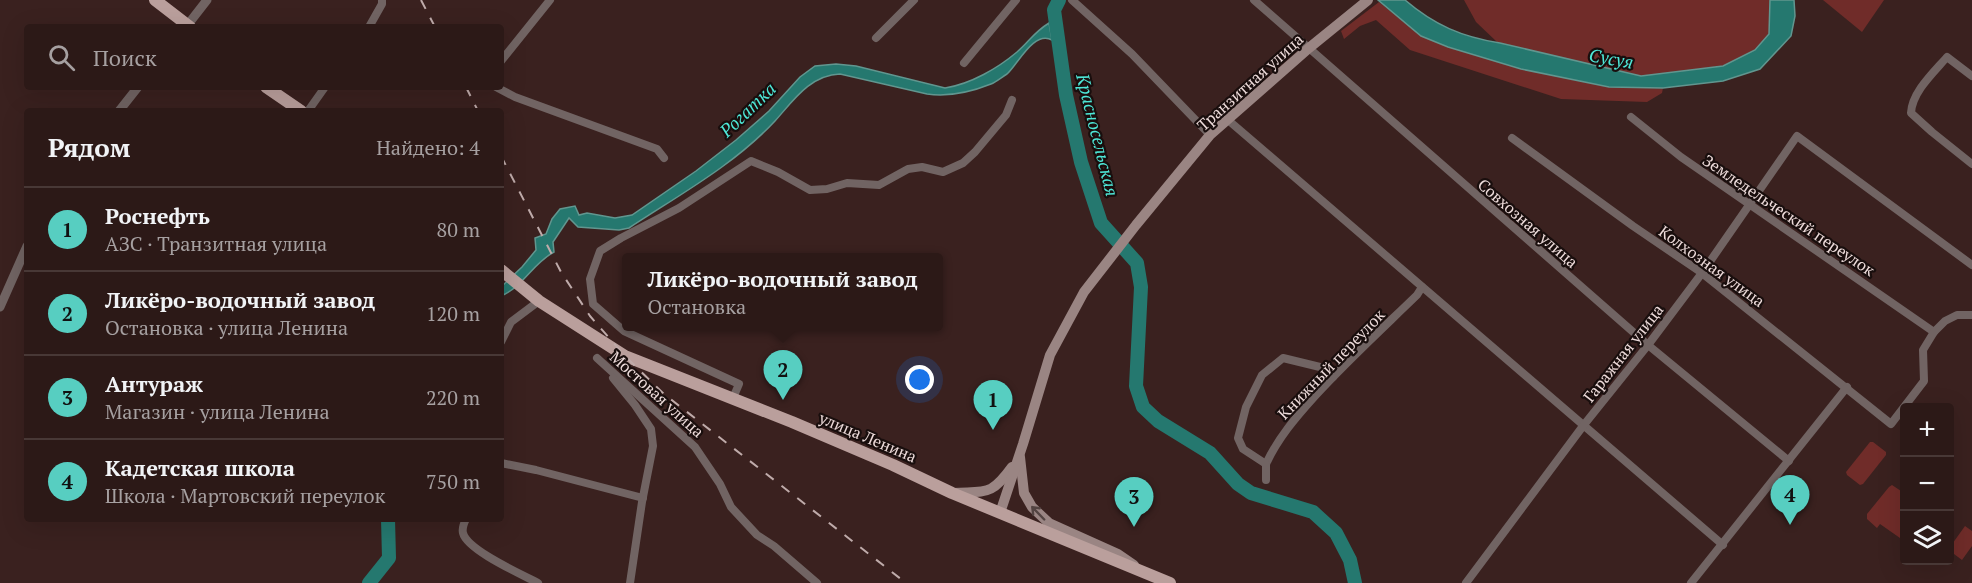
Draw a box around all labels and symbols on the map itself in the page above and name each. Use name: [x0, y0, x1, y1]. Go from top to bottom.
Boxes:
street label: Транзитная улица: [1192, 28, 1308, 136]
water label: Сусуя: [1587, 42, 1635, 74]
water label: Красносельская: [1071, 70, 1125, 199]
water label: Рогатка: [713, 77, 781, 143]
street label: Земледельческий переулок: [1699, 149, 1880, 281]
street label: Совхозная улица: [1473, 173, 1583, 273]
street label: Колхозная улица: [1655, 220, 1769, 312]
street label: Гаражная улица: [1578, 299, 1668, 407]
street label: Книжный переулок: [1273, 304, 1390, 424]
street label: Мостовая улица: [605, 346, 709, 442]
pin: 2: [764, 350, 802, 400]
your location: [905, 365, 934, 394]
pin: 1: [974, 380, 1012, 430]
street label: улица Ленина: [815, 406, 920, 467]
pin: 4: [1770, 476, 1810, 525]
pin: 3: [1114, 478, 1154, 527]
one-way arrow: [1031, 505, 1046, 520]

